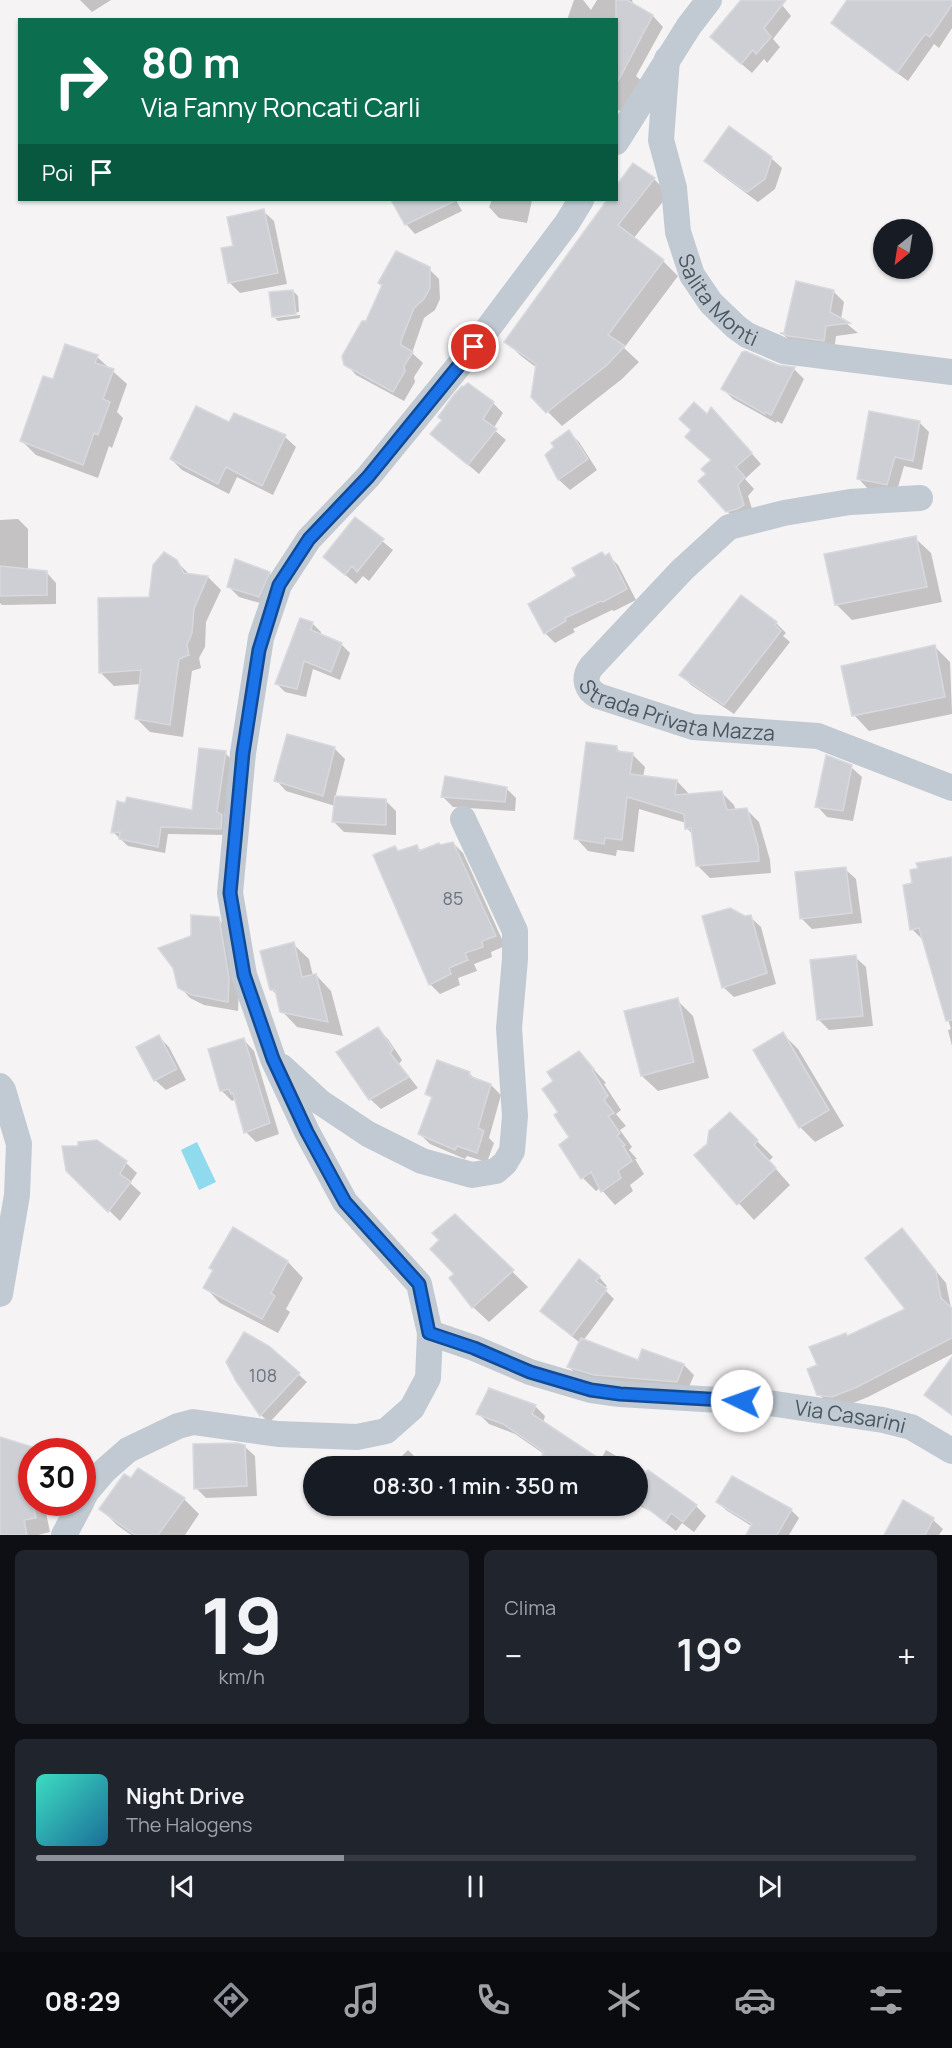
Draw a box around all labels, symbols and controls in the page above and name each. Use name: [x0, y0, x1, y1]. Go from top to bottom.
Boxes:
text: 80 m: [141, 33, 241, 91]
icon: right: [42, 42, 120, 120]
text: Via Fanny Roncati Carli: [141, 88, 421, 125]
icon: arrive: [85, 156, 118, 189]
text: Poi: [42, 158, 73, 188]
north arrow: [873, 219, 933, 279]
map controls: [873, 219, 933, 279]
street label: Salita Monti: [672, 250, 763, 352]
pin: [448, 321, 499, 372]
icon: arrive: [457, 330, 490, 363]
street label: Strada Privata Mazza: [573, 675, 776, 747]
house number: 85: [443, 886, 463, 910]
house number: 108: [249, 1363, 277, 1387]
position arrow: [710, 1369, 774, 1433]
street label: Via Casarini: [793, 1393, 909, 1439]
speed limit sign: 30: [18, 1438, 96, 1516]
text: 08:30 · 1 min · 350 m: [373, 1471, 578, 1501]
text: 19: [200, 1571, 283, 1677]
text: Clima: [505, 1594, 556, 1621]
text: 19°: [676, 1623, 743, 1685]
text: −: [505, 1633, 522, 1678]
text: +: [897, 1633, 916, 1678]
text: km/h: [218, 1663, 265, 1690]
text: Night Drive: [126, 1781, 245, 1811]
text: The Halogens: [126, 1811, 252, 1838]
icon: previous: [166, 1870, 199, 1903]
icon: pause: [459, 1870, 492, 1903]
icon: next: [753, 1870, 786, 1903]
icon: directions: [210, 1979, 252, 2021]
icon: music: [341, 1979, 383, 2021]
icon: phone: [472, 1979, 514, 2021]
icon: climate: [603, 1979, 645, 2021]
icon: car: [734, 1979, 776, 2021]
icon: filters: [865, 1979, 907, 2021]
text: 08:29: [45, 1982, 121, 2019]

